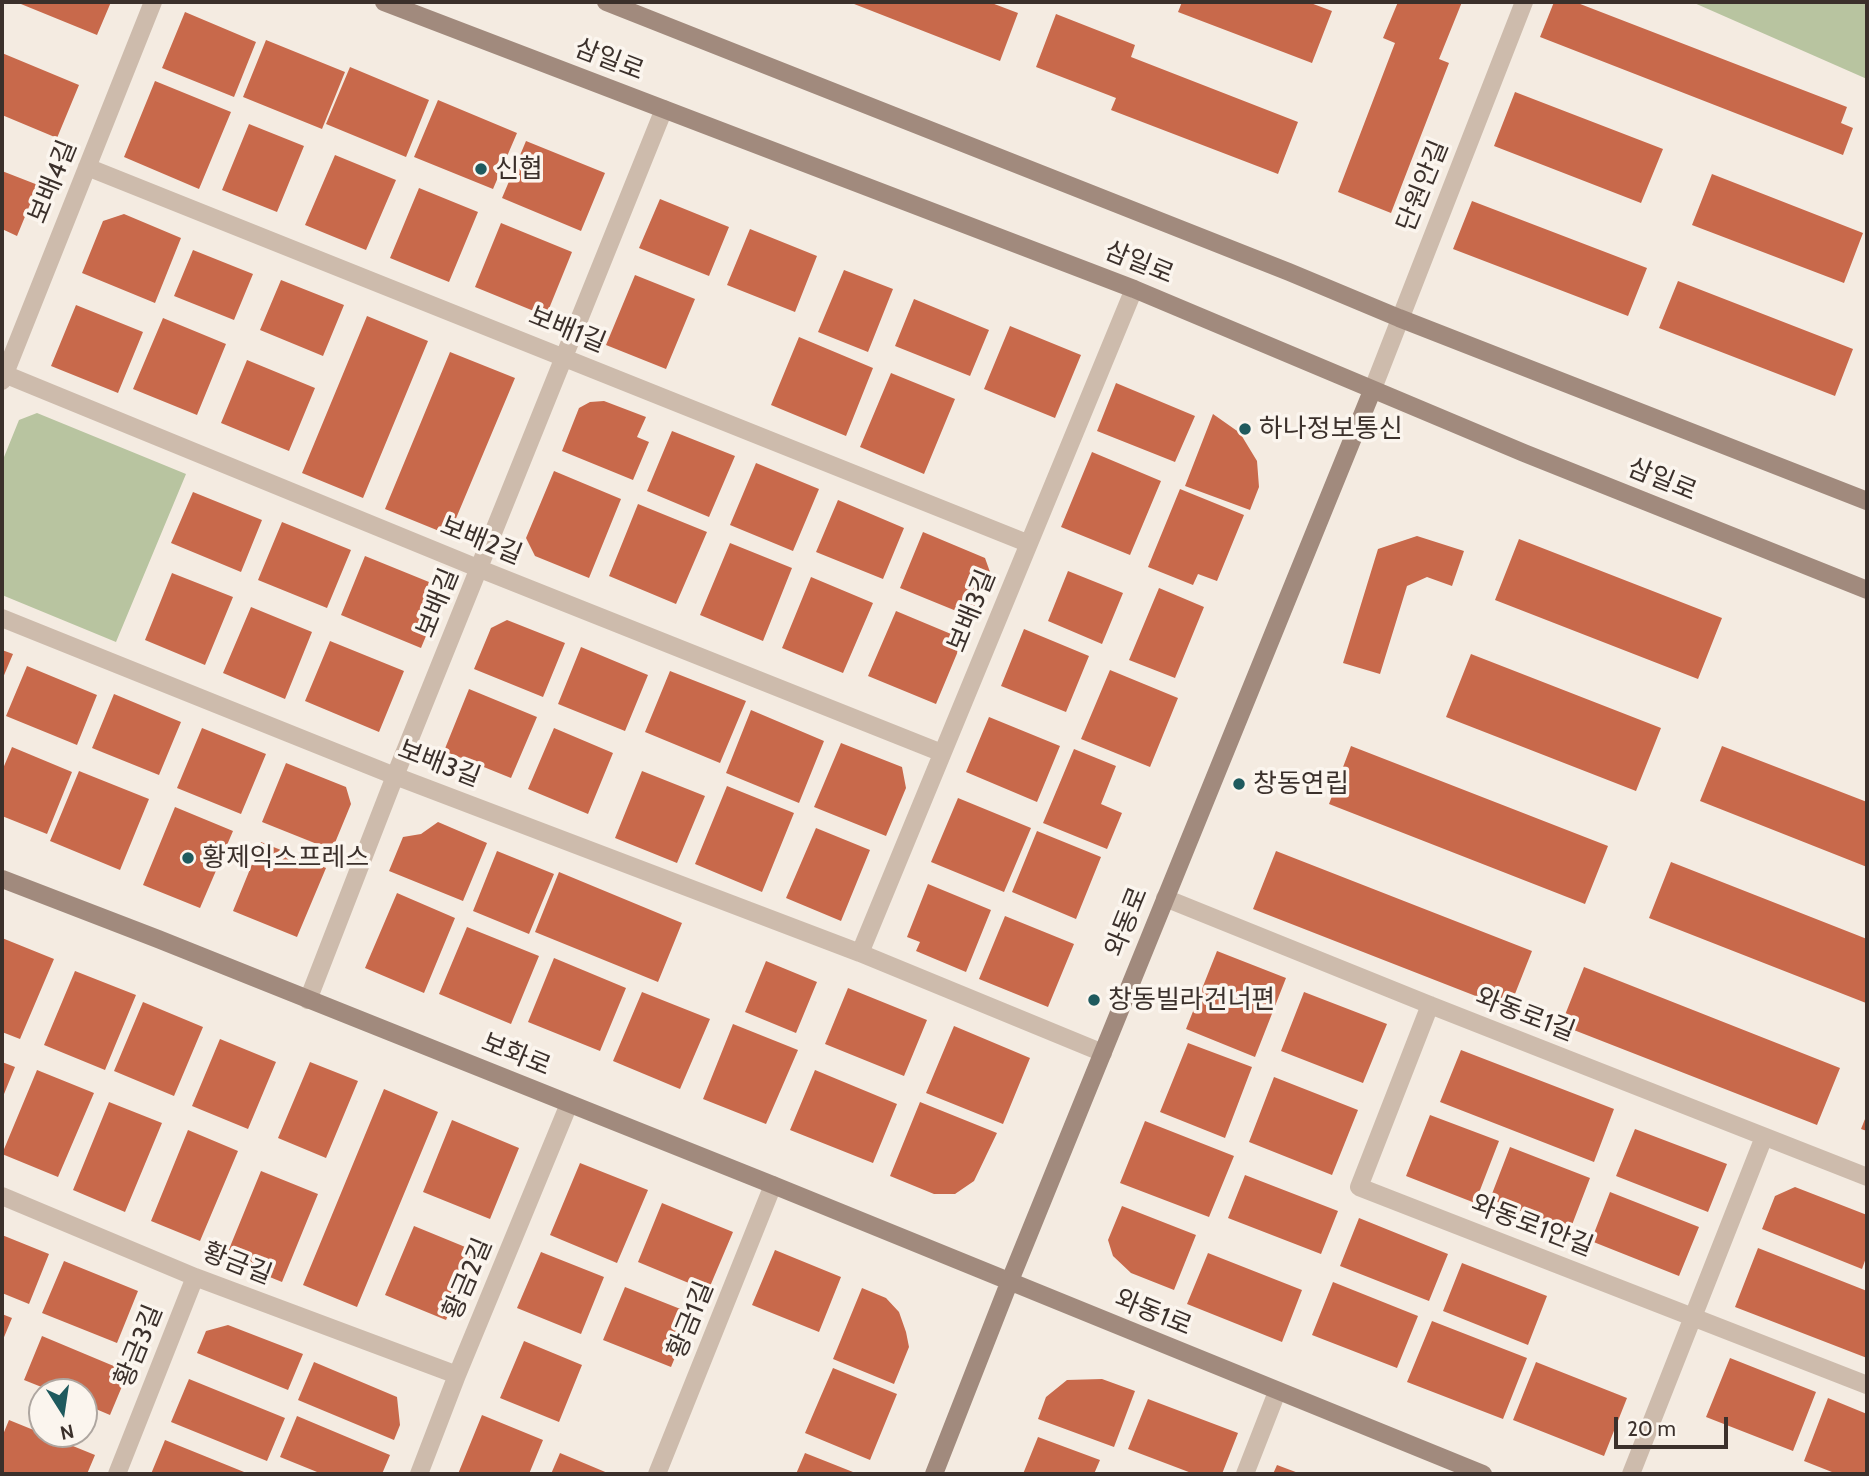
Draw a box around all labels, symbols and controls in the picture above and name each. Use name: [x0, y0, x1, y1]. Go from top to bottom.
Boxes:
street label: 삼일로: [570, 33, 648, 87]
street label: 보배4길: [22, 136, 84, 228]
street label: 단원안길: [1391, 136, 1455, 236]
place label: 신협: [495, 153, 543, 185]
marker: 신협: [473, 161, 489, 177]
street label: 삼일로: [1100, 235, 1178, 291]
street label: 보배1길: [524, 301, 610, 359]
place label: 하나정보통신: [1259, 413, 1403, 445]
marker: 하나정보통신: [1237, 421, 1253, 437]
street label: 삼일로: [1623, 452, 1701, 508]
street label: 보배2길: [436, 511, 526, 571]
street label: 보배길: [410, 564, 466, 642]
street label: 보배3길: [941, 565, 1003, 657]
street label: 보배3길: [393, 734, 485, 794]
place label: 창동연립: [1253, 768, 1349, 800]
marker: 창동연립: [1231, 776, 1247, 792]
place label: 황제익스프레스: [202, 842, 369, 874]
marker: 황제익스프레스: [180, 850, 196, 866]
street label: 와동로: [1099, 883, 1155, 961]
street label: 와동로1길: [1471, 982, 1579, 1048]
place label: 창동빌라건너편: [1108, 984, 1275, 1016]
marker: 창동빌라건너편: [1086, 992, 1102, 1008]
street label: 보화로: [477, 1027, 555, 1083]
street label: 와동로1안길: [1467, 1188, 1597, 1264]
street label: 황금2길: [437, 1234, 499, 1324]
street label: 황금길: [198, 1237, 276, 1291]
street label: 황금1길: [662, 1277, 720, 1363]
street label: 와동1로: [1110, 1284, 1196, 1342]
street label: 황금3길: [108, 1300, 170, 1392]
north arrow: [28, 1378, 98, 1448]
scale bar: [1617, 1402, 1731, 1446]
text: 20 m: [1627, 1416, 1676, 1441]
text: N: [58, 1419, 76, 1445]

